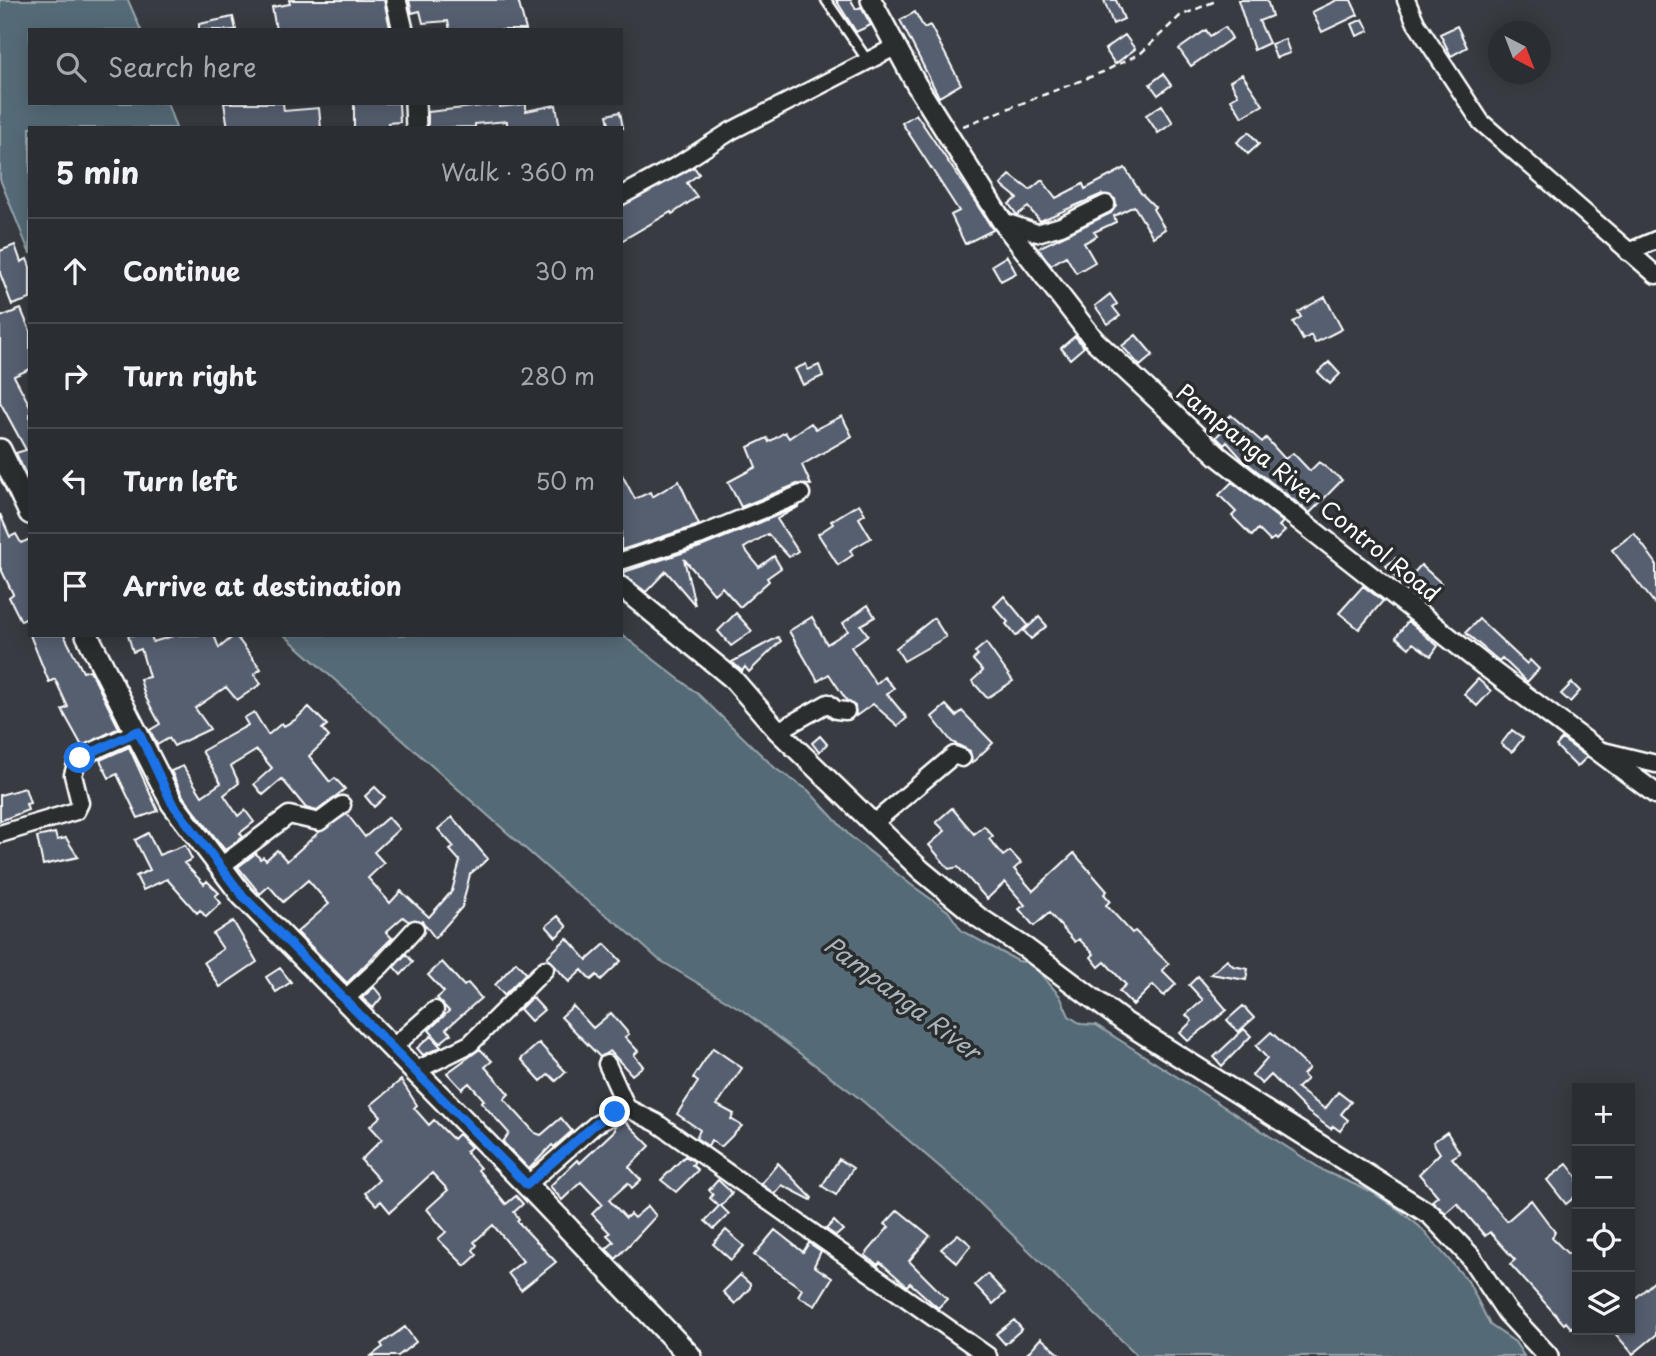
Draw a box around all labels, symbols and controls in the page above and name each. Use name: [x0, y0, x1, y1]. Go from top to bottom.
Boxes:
north arrow: [1488, 21, 1551, 84]
search box: [28, 28, 623, 105]
text: Search here: [108, 47, 257, 86]
icon: search: [52, 48, 90, 86]
text: 5 min: [56, 149, 139, 194]
text: Walk · 360 m: [441, 154, 595, 189]
text: Continue: [123, 251, 240, 290]
icon: ahead: [56, 252, 94, 290]
text: 30 m: [534, 253, 595, 288]
text: Turn right: [123, 356, 257, 395]
icon: right: [56, 357, 94, 395]
text: 280 m: [520, 358, 595, 393]
street label: Pampanga River Control Road: [1169, 374, 1449, 610]
text: Turn left: [123, 461, 238, 500]
icon: left: [56, 462, 94, 500]
text: 50 m: [535, 463, 595, 498]
text: Arrive at destination: [123, 566, 402, 605]
icon: arrive: [56, 567, 94, 605]
route start: [64, 742, 95, 773]
water label: Pampanga River: [817, 926, 991, 1070]
map controls: [1572, 1083, 1635, 1335]
button: +: [1572, 1083, 1635, 1146]
route end: [599, 1096, 630, 1127]
button: −: [1572, 1146, 1635, 1209]
button: locate: [1572, 1209, 1635, 1272]
button: layers: [1572, 1272, 1635, 1335]

